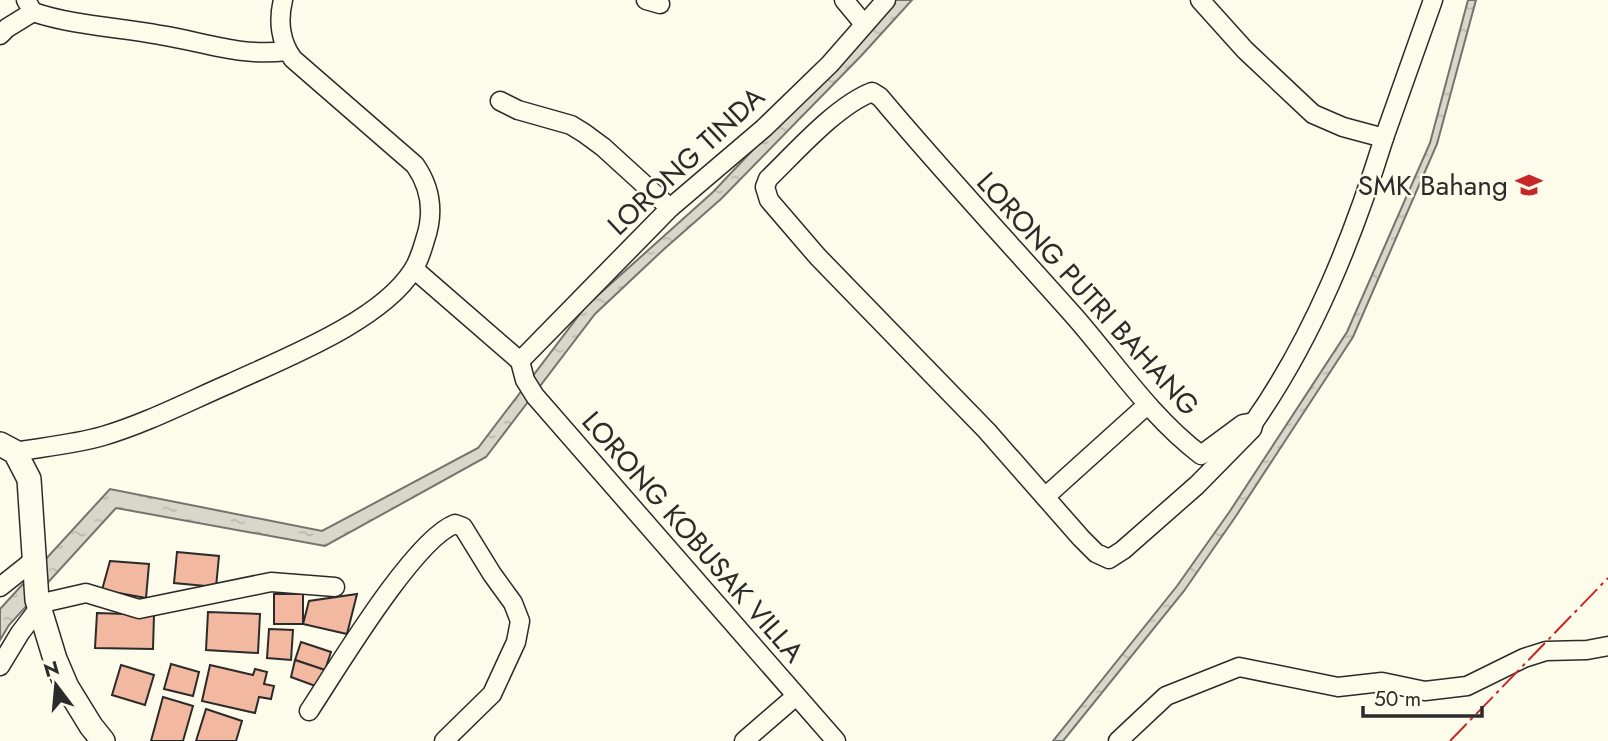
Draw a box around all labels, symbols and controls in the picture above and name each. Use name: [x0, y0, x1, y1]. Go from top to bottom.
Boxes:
street label: LORONG TINDA: [598, 77, 774, 245]
street label: LORONG PUTRI BAHANG: [967, 163, 1209, 425]
place label: SMK Bahang: [1358, 165, 1508, 206]
school or university icon: SMK Bahang: [1514, 170, 1544, 200]
street label: LORONG KOBUSAK VILLA: [572, 402, 814, 672]
north arrow: [21, 650, 91, 720]
text: N: [40, 654, 62, 684]
scale bar: [1363, 674, 1482, 718]
text: 50 m: [1374, 684, 1421, 714]

